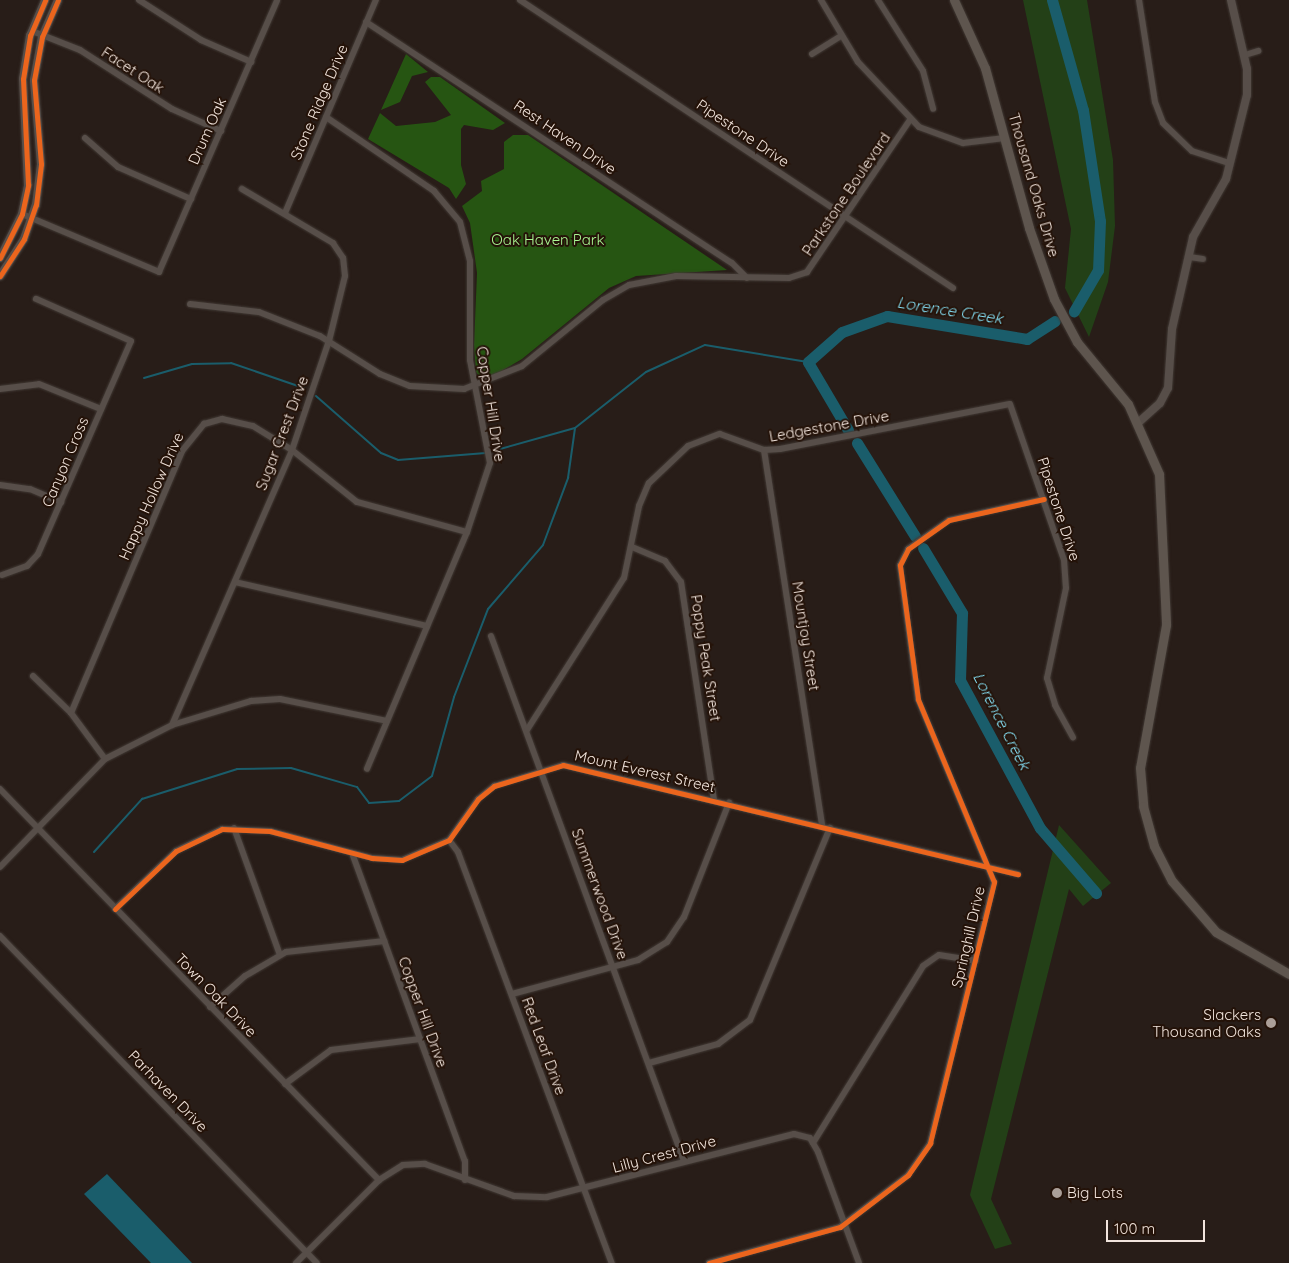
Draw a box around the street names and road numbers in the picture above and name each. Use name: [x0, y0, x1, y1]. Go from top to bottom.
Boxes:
street label: Stone Ridge Drive: [287, 41, 351, 163]
street label: Facet Oak: [98, 43, 168, 97]
street label: Drum Oak: [184, 95, 230, 167]
street label: Pipestone Drive: [693, 95, 793, 171]
street label: Rest Haven Drive: [510, 96, 620, 178]
street label: Thousand Oaks Drive: [1005, 111, 1063, 259]
street label: Parkstone Boulevard: [798, 129, 894, 259]
street label: Copper Hill Drive: [473, 345, 509, 463]
street label: Sugar Crest Drive: [252, 373, 312, 493]
street label: Ledgestone Drive: [768, 407, 890, 445]
street label: Canyon Cross: [38, 414, 92, 510]
street label: Happy Hollow Drive: [115, 429, 187, 563]
street label: Pipestone Drive: [1034, 455, 1084, 563]
street label: Mountjoy Street: [788, 580, 824, 692]
street label: Poppy Peak Street: [687, 593, 725, 723]
street label: Mount Everest Street: [573, 746, 717, 796]
street label: Summerwood Drive: [568, 826, 632, 962]
street label: Springhill Drive: [948, 885, 988, 989]
street label: Town Oak Drive: [172, 949, 260, 1041]
street label: Copper Hill Drive: [395, 954, 451, 1070]
street label: Red Leaf Drive: [518, 995, 570, 1097]
street label: Parhaven Drive: [125, 1046, 211, 1136]
street label: Lilly Crest Drive: [610, 1132, 718, 1176]

